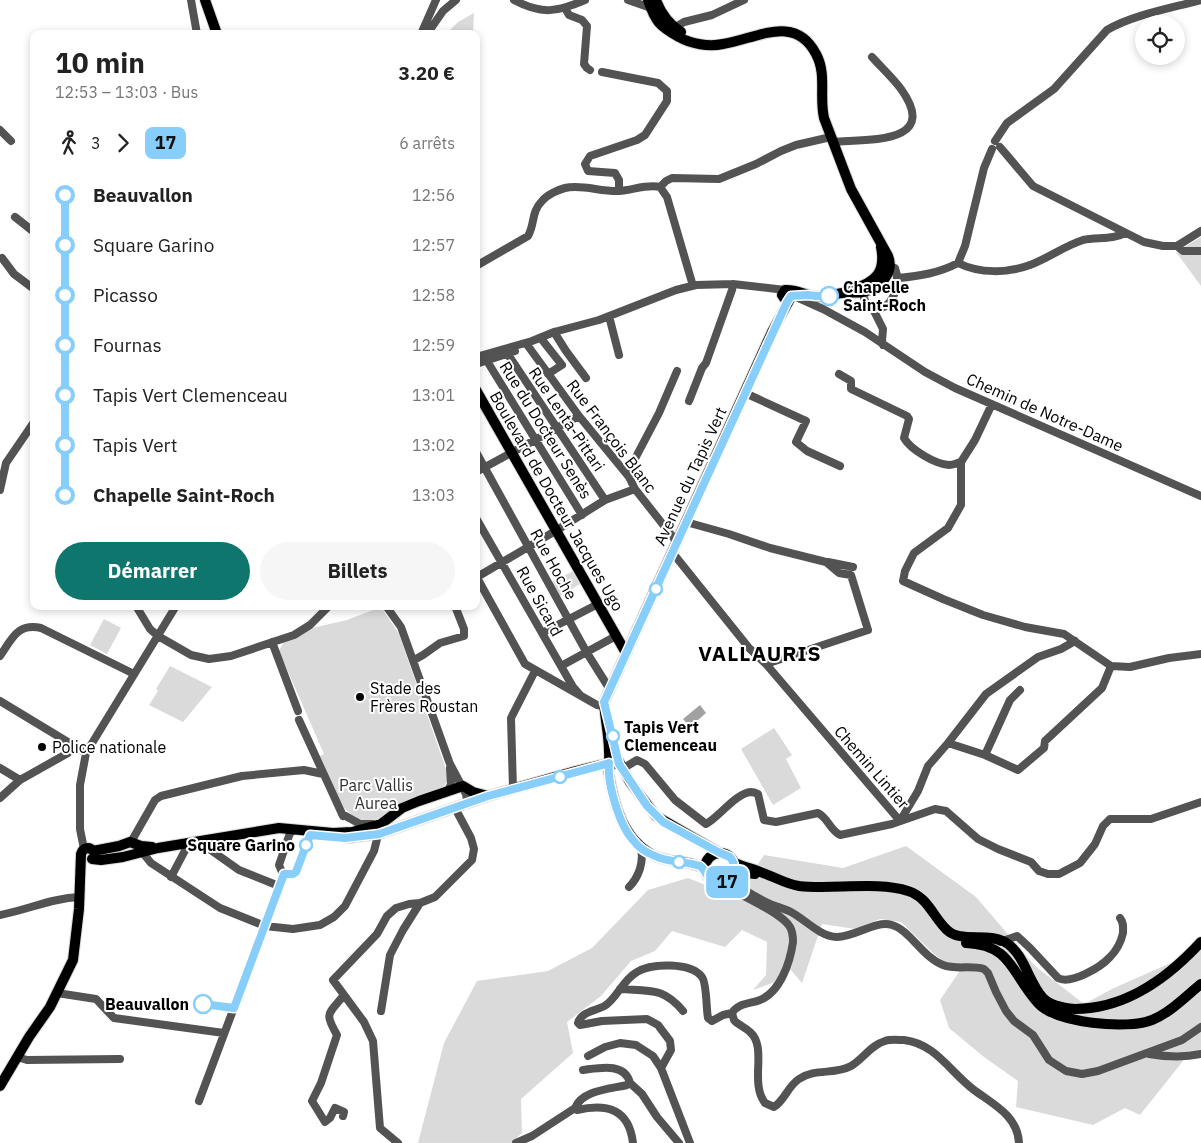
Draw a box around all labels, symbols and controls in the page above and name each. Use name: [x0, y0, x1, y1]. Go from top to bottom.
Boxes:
map controls: [1135, 15, 1185, 65]
button: locate: [1135, 15, 1185, 65]
text: 10 min: [55, 44, 145, 81]
text: 3.20 €: [399, 61, 455, 85]
text: 12:53 – 13:03 · Bus: [55, 82, 198, 102]
icon: walk: [55, 129, 83, 157]
icon: forward: [109, 129, 137, 157]
text: 17: [155, 131, 176, 154]
text: 3: [91, 133, 101, 153]
text: 6 arrêts: [399, 133, 455, 153]
text: Beauvallon: [93, 183, 193, 207]
text: 12:56: [412, 185, 455, 205]
text: Square Garino: [93, 233, 214, 257]
text: 12:57: [412, 235, 455, 255]
place label: Chapelle Saint-Roch: [843, 277, 926, 315]
text: Picasso: [93, 283, 158, 307]
text: 12:58: [412, 285, 455, 305]
marker: Chapelle Saint-Roch: [819, 286, 839, 306]
text: Fournas: [93, 333, 162, 357]
text: 12:59: [412, 335, 455, 355]
street label: Rue du Docteur Senès: [495, 357, 597, 503]
street label: Rue Lenta-Pittari: [525, 363, 609, 475]
street label: Chemin de Notre-Dame: [963, 368, 1127, 456]
street label: Rue François Blanc: [563, 375, 661, 497]
text: Tapis Vert Clemenceau: [93, 383, 288, 407]
text: 13:01: [412, 385, 455, 405]
street label: Boulevard de Docteur Jacques Ugo: [486, 387, 628, 615]
street label: Avenue du Tapis Vert: [649, 404, 731, 548]
text: Tapis Vert: [93, 433, 177, 457]
text: 13:02: [412, 435, 455, 455]
text: Chapelle Saint-Roch: [93, 483, 275, 507]
text: 13:03: [412, 485, 455, 505]
street label: Rue Hoche: [526, 525, 582, 603]
button: Démarrer: [55, 542, 250, 600]
button: Billets: [260, 542, 455, 600]
street label: Rue Sicard: [513, 563, 567, 639]
unlabelled marker: [649, 582, 663, 596]
district label: VALLAURIS: [698, 639, 822, 667]
place label: Stade des Frères Roustan: [370, 678, 478, 716]
marker: Stade des Frères Roustan: [354, 691, 366, 703]
place label: Tapis Vert Clemenceau: [624, 717, 717, 755]
street label: Chemin Lintier: [830, 721, 914, 813]
marker: Tapis Vert Clemenceau: [606, 729, 620, 743]
place label: Police nationale: [52, 737, 166, 757]
marker: Police nationale: [36, 741, 48, 753]
unlabelled marker: [553, 770, 567, 784]
park label: Parc Vallis Aurea: [339, 775, 413, 813]
place label: Square Garino: [187, 835, 295, 855]
marker: Square Garino: [299, 838, 313, 852]
unlabelled marker: [672, 855, 686, 869]
line badge: 17: [704, 866, 750, 898]
text: 17: [716, 870, 738, 893]
place label: Beauvallon: [105, 994, 189, 1014]
marker: Beauvallon: [193, 994, 213, 1014]

